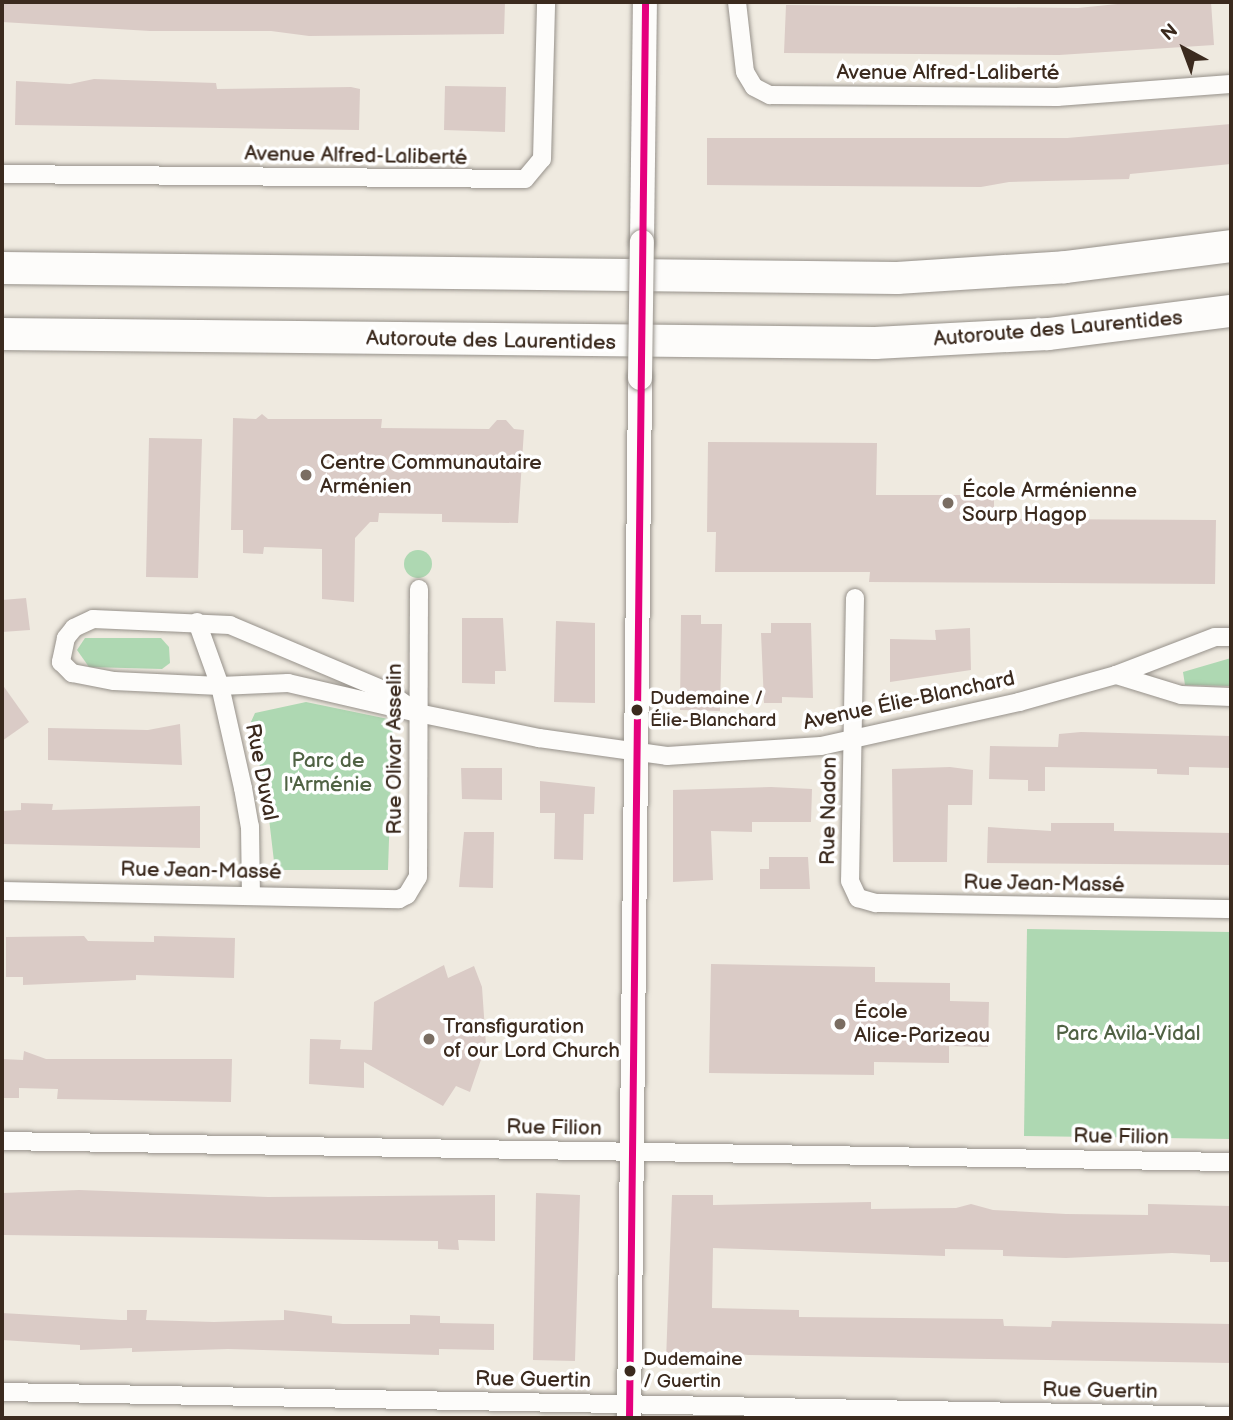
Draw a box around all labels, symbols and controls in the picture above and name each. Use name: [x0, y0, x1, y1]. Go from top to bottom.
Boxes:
north arrow: [1149, 14, 1219, 84]
text: N: [1157, 19, 1183, 46]
street label: Avenue Alfred-Laliberté: [837, 60, 1059, 86]
street label: Avenue Alfred-Laliberté: [244, 141, 468, 171]
street label: Autoroute des Laurentides: [932, 306, 1184, 352]
street label: Autoroute des Laurentides: [366, 326, 616, 356]
place label: Centre Communautaire Arménien: [320, 450, 542, 500]
marker: Centre Communautaire Arménien: [298, 467, 314, 483]
place label: École Arménienne Sourp Hagop: [962, 478, 1137, 528]
marker: École Arménienne Sourp Hagop: [940, 495, 956, 511]
street label: Rue Olivar Asselin: [382, 663, 408, 835]
street label: Avenue Élie-Blanchard: [801, 666, 1017, 736]
place label: Dudemaine / Élie-Blanchard: [650, 688, 776, 732]
marker: Dudemaine / Élie-Blanchard: [630, 703, 644, 717]
street label: Rue Duval: [239, 721, 283, 823]
park label: Parc de l'Arménie: [284, 748, 372, 798]
street label: Rue Nadon: [815, 757, 843, 865]
street label: Rue Jean-Massé: [119, 857, 283, 885]
street label: Rue Jean-Massé: [962, 870, 1126, 898]
place label: École Alice-Parizeau: [854, 999, 990, 1049]
place label: Transfiguration of our Lord Church: [443, 1014, 620, 1064]
marker: École Alice-Parizeau: [832, 1016, 848, 1032]
park label: Parc Avila-Vidal: [1055, 1021, 1201, 1047]
marker: Transfiguration of our Lord Church: [421, 1031, 437, 1047]
street label: Rue Filion: [506, 1115, 602, 1141]
street label: Rue Filion: [1073, 1124, 1169, 1150]
place label: Dudemaine / Guertin: [643, 1349, 742, 1393]
marker: Dudemaine / Guertin: [623, 1364, 637, 1378]
street label: Rue Guertin: [475, 1366, 591, 1394]
street label: Rue Guertin: [1042, 1377, 1158, 1405]

